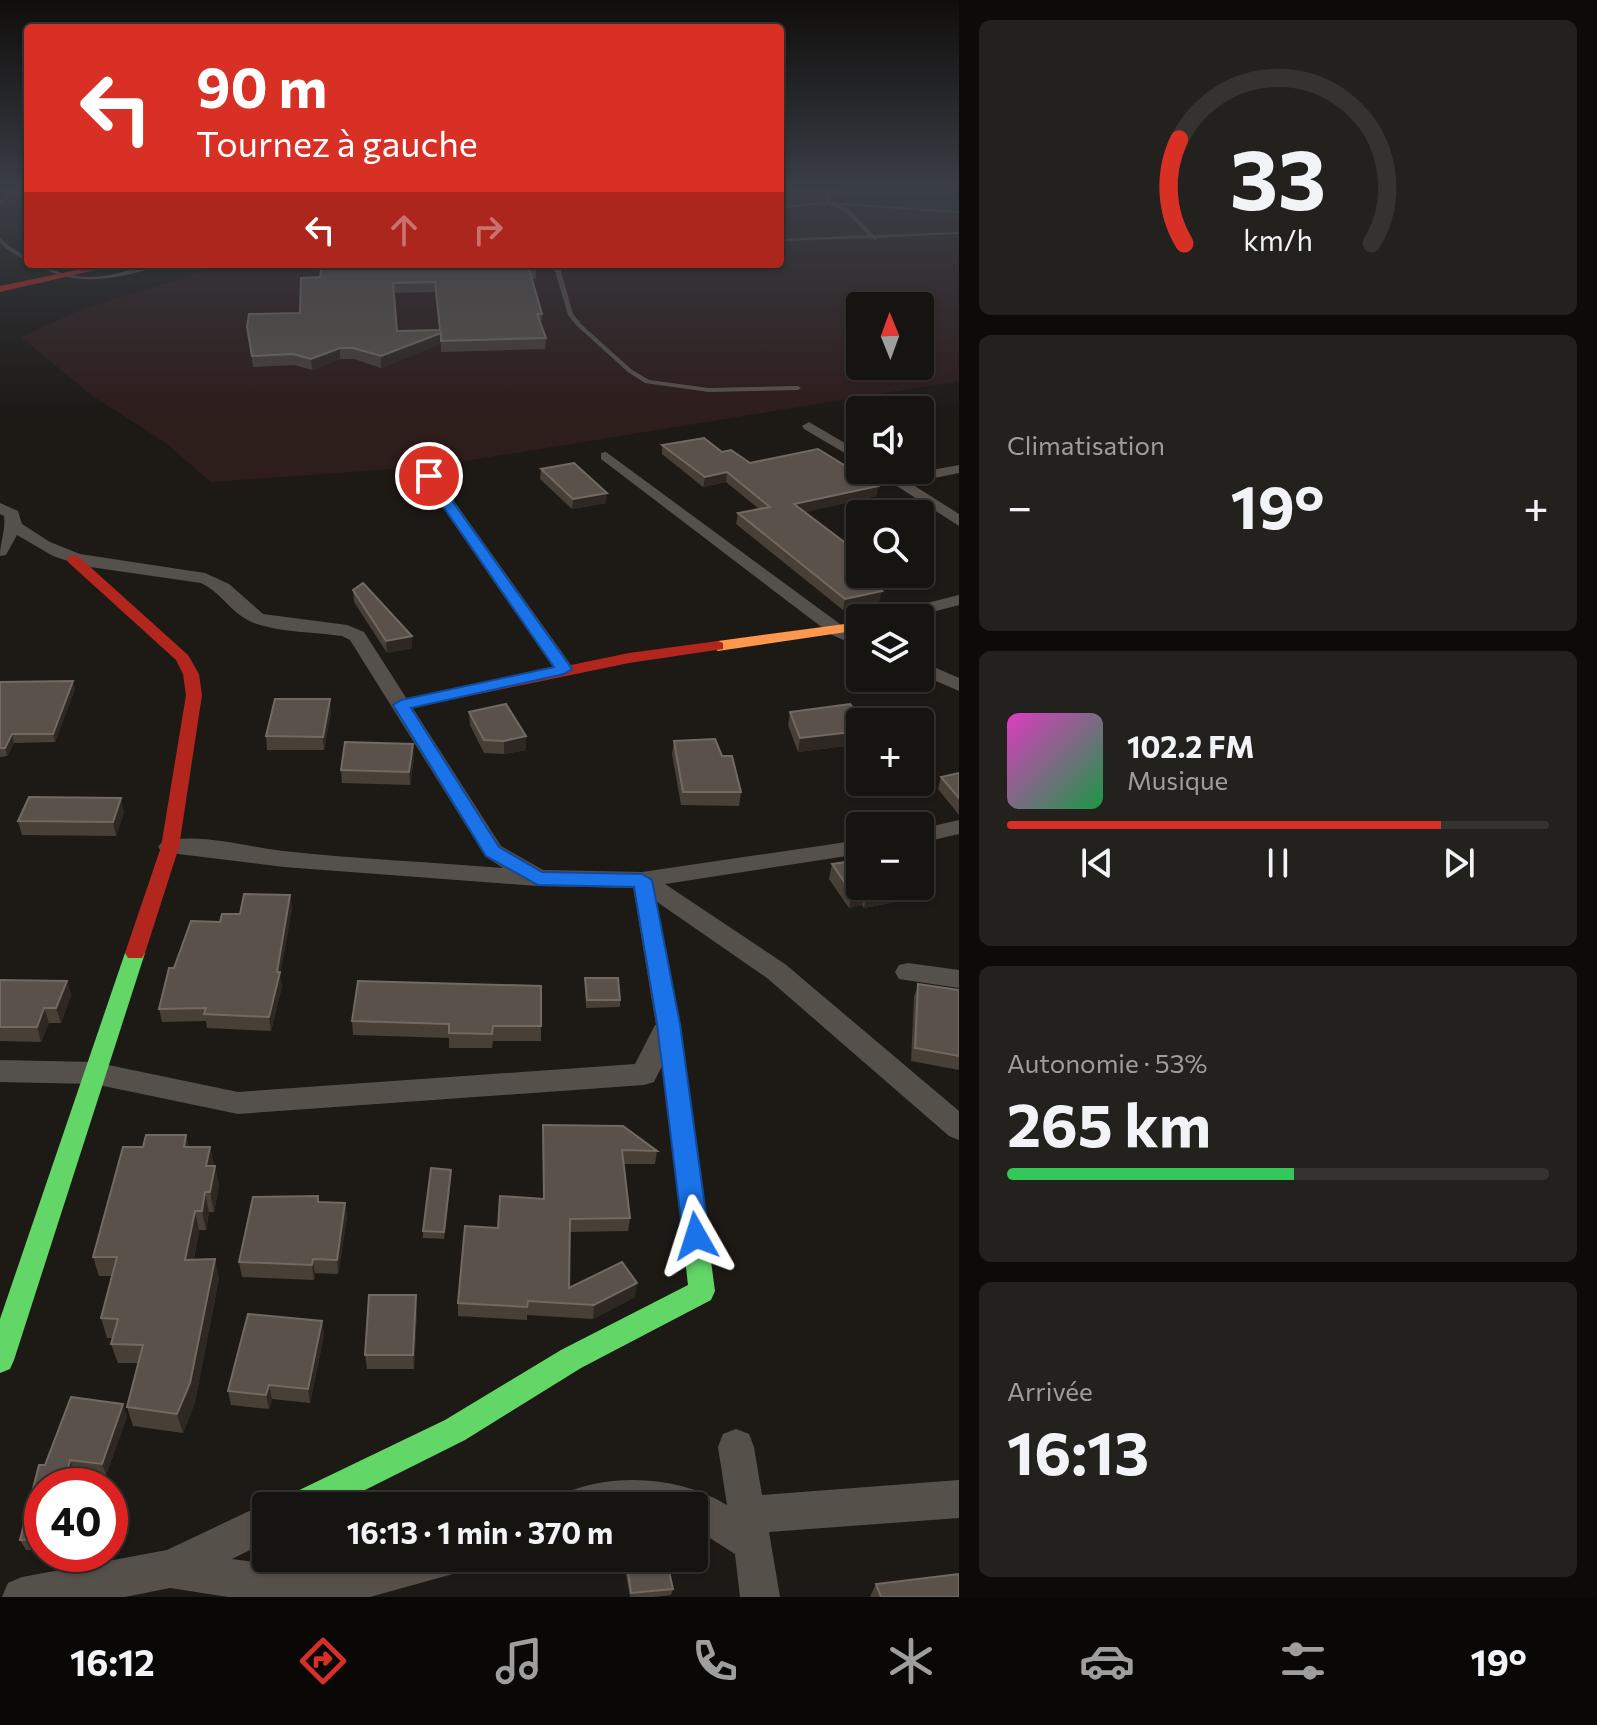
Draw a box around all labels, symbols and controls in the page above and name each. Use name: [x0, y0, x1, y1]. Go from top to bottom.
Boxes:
text: 90 m: [196, 51, 327, 120]
icon: left: [64, 56, 168, 160]
text: Tournez à gauche: [196, 120, 478, 164]
text: 33: [1230, 124, 1326, 226]
icon: left: [298, 208, 342, 252]
icon: ahead: [382, 208, 426, 252]
icon: right: [466, 208, 510, 252]
text: km/h: [1243, 222, 1313, 257]
north arrow: [846, 292, 934, 380]
map controls: [846, 292, 934, 900]
button: sound: [846, 396, 934, 484]
text: Climatisation: [1007, 429, 1165, 460]
pin: [395, 442, 463, 510]
icon: arrive: [407, 454, 451, 498]
text: 19°: [1230, 468, 1325, 541]
text: −: [1007, 478, 1032, 532]
text: +: [1523, 478, 1549, 532]
button: search: [846, 500, 934, 588]
button: layers: [846, 604, 934, 692]
button: +: [846, 708, 934, 796]
text: 102.2 FM: [1127, 727, 1254, 764]
text: Musique: [1127, 764, 1228, 795]
button: −: [846, 812, 934, 900]
icon: previous: [1075, 841, 1119, 885]
icon: pause: [1256, 841, 1300, 885]
icon: next: [1437, 841, 1481, 885]
text: Autonomie · 53%: [1007, 1047, 1207, 1078]
text: 265 km: [1007, 1086, 1211, 1159]
position arrow: [654, 1194, 738, 1278]
text: Arrivée: [1007, 1375, 1093, 1406]
text: 16:13: [1007, 1414, 1149, 1487]
speed limit sign: 40: [24, 1468, 128, 1572]
text: 16:13 · 1 min · 370 m: [347, 1513, 613, 1550]
icon: directions: [295, 1633, 351, 1689]
icon: music: [491, 1633, 547, 1689]
icon: phone: [687, 1633, 743, 1689]
icon: climate: [883, 1633, 939, 1689]
icon: car: [1079, 1633, 1135, 1689]
icon: filters: [1275, 1633, 1331, 1689]
text: 16:12: [70, 1639, 155, 1683]
text: 19°: [1470, 1639, 1527, 1683]

